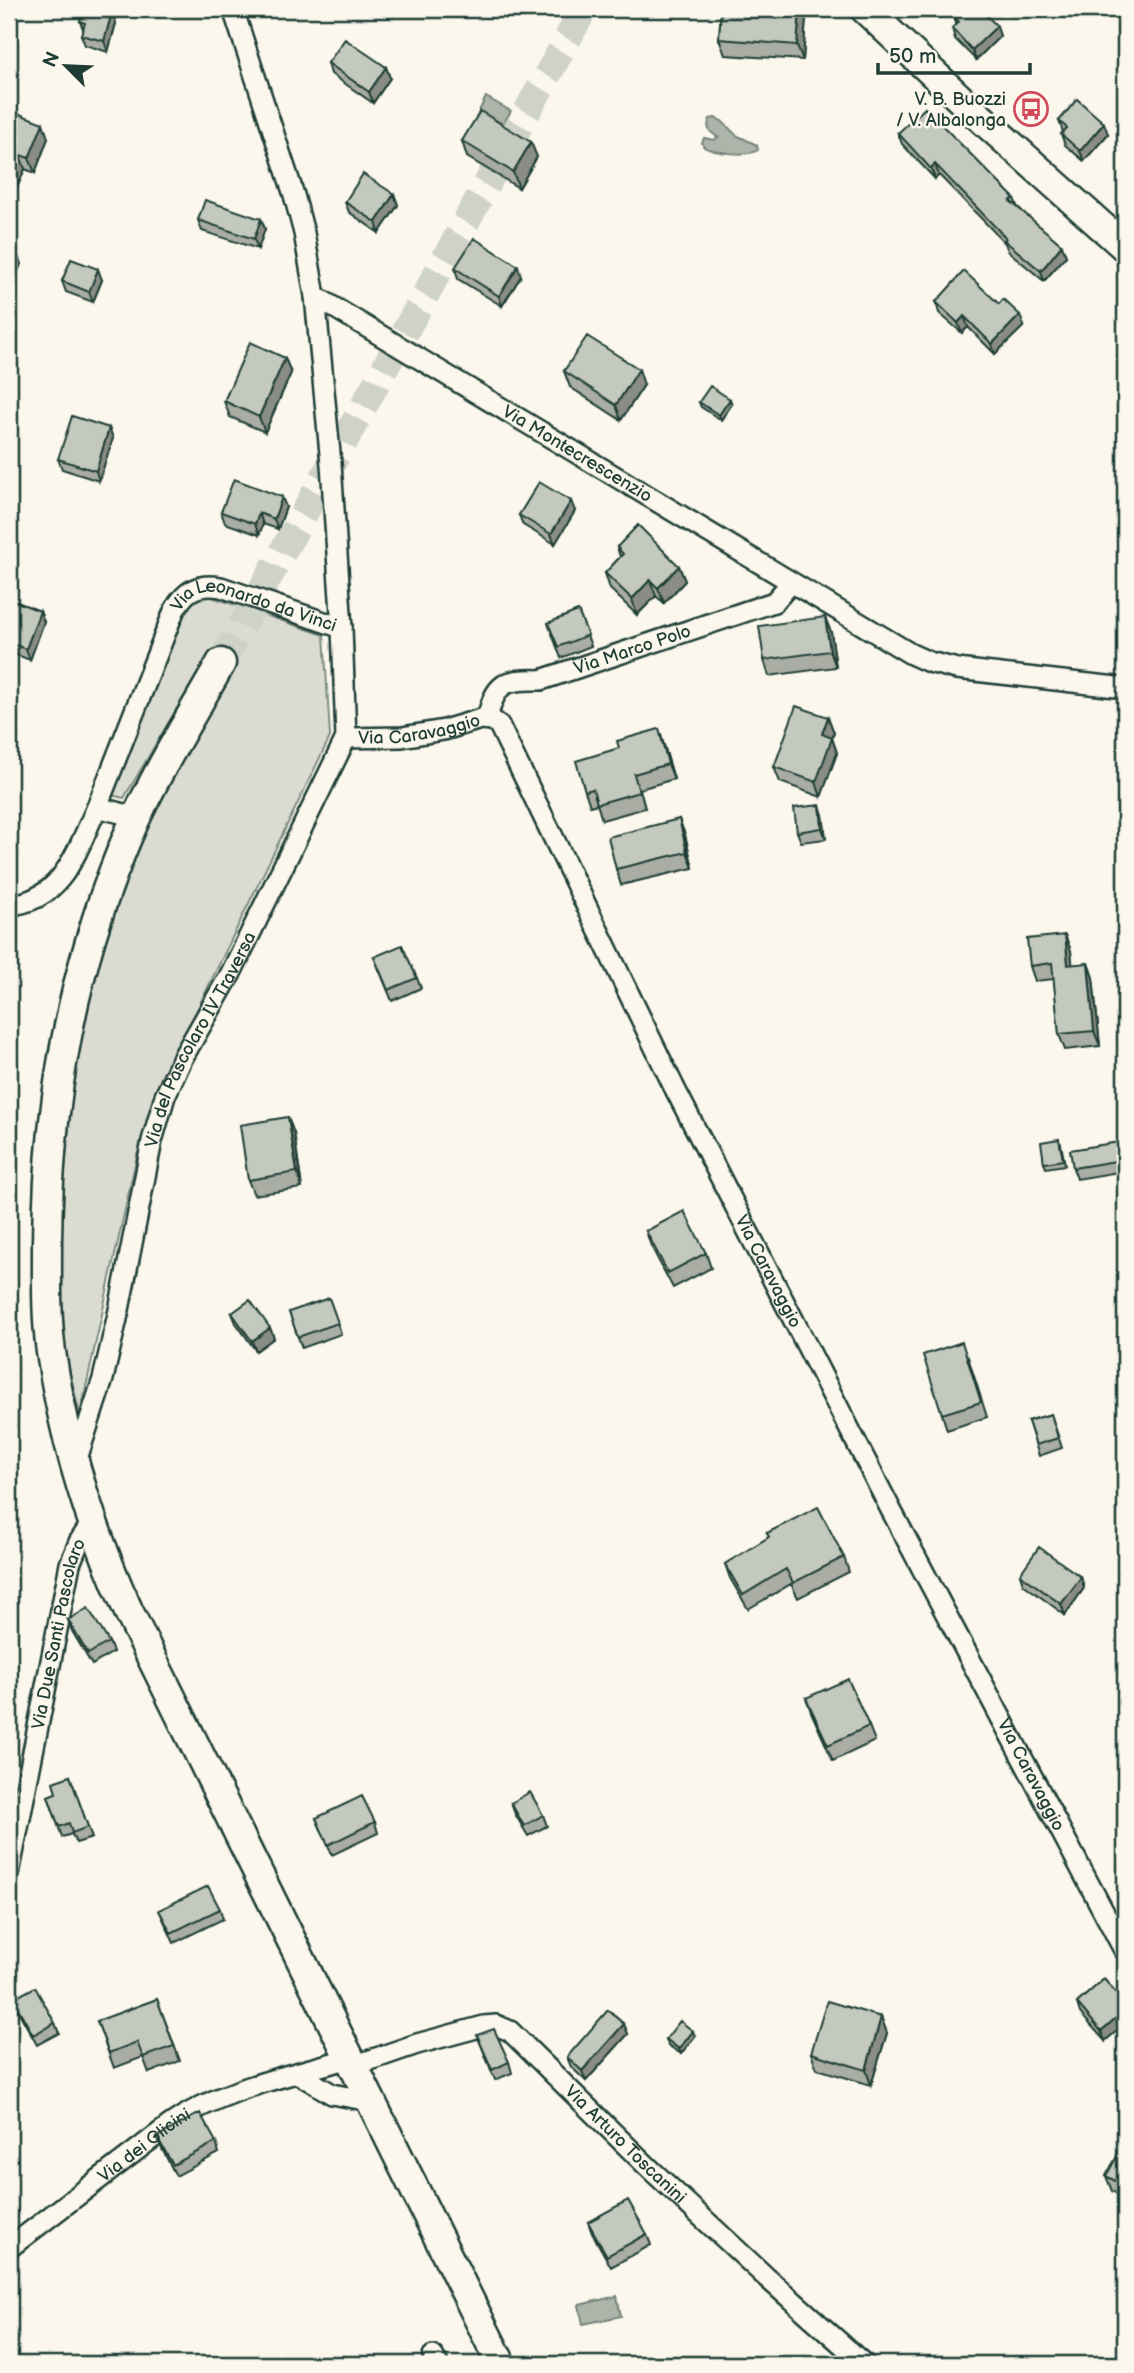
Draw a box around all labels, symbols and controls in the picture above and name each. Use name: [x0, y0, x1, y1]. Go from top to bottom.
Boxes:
north arrow: [32, 32, 102, 102]
scale bar: [878, 32, 1031, 76]
text: 50 m: [889, 44, 936, 69]
text: N: [38, 48, 65, 71]
place label: V. B. Buozzi / V. Albalonga: [896, 89, 1006, 131]
bus stop icon: V. B. Buozzi / V. Albalonga: [1012, 90, 1050, 128]
street label: Via Montecrescenzio: [498, 401, 656, 507]
street label: Via Leonardo da Vinci: [166, 576, 339, 636]
street label: Via Marco Polo: [571, 621, 694, 679]
street label: Via Caravaggio: [358, 710, 483, 749]
street label: Via del Pascolaro IV Traversa: [141, 929, 261, 1149]
street label: Via Caravaggio: [731, 1212, 806, 1331]
street label: Via Due Santi Pascolaro: [28, 1536, 90, 1731]
street label: Via Caravaggio: [993, 1715, 1069, 1835]
street label: Via Arturo Toscanini: [560, 2081, 690, 2208]
street label: Via dei Glicini: [94, 2104, 194, 2187]

